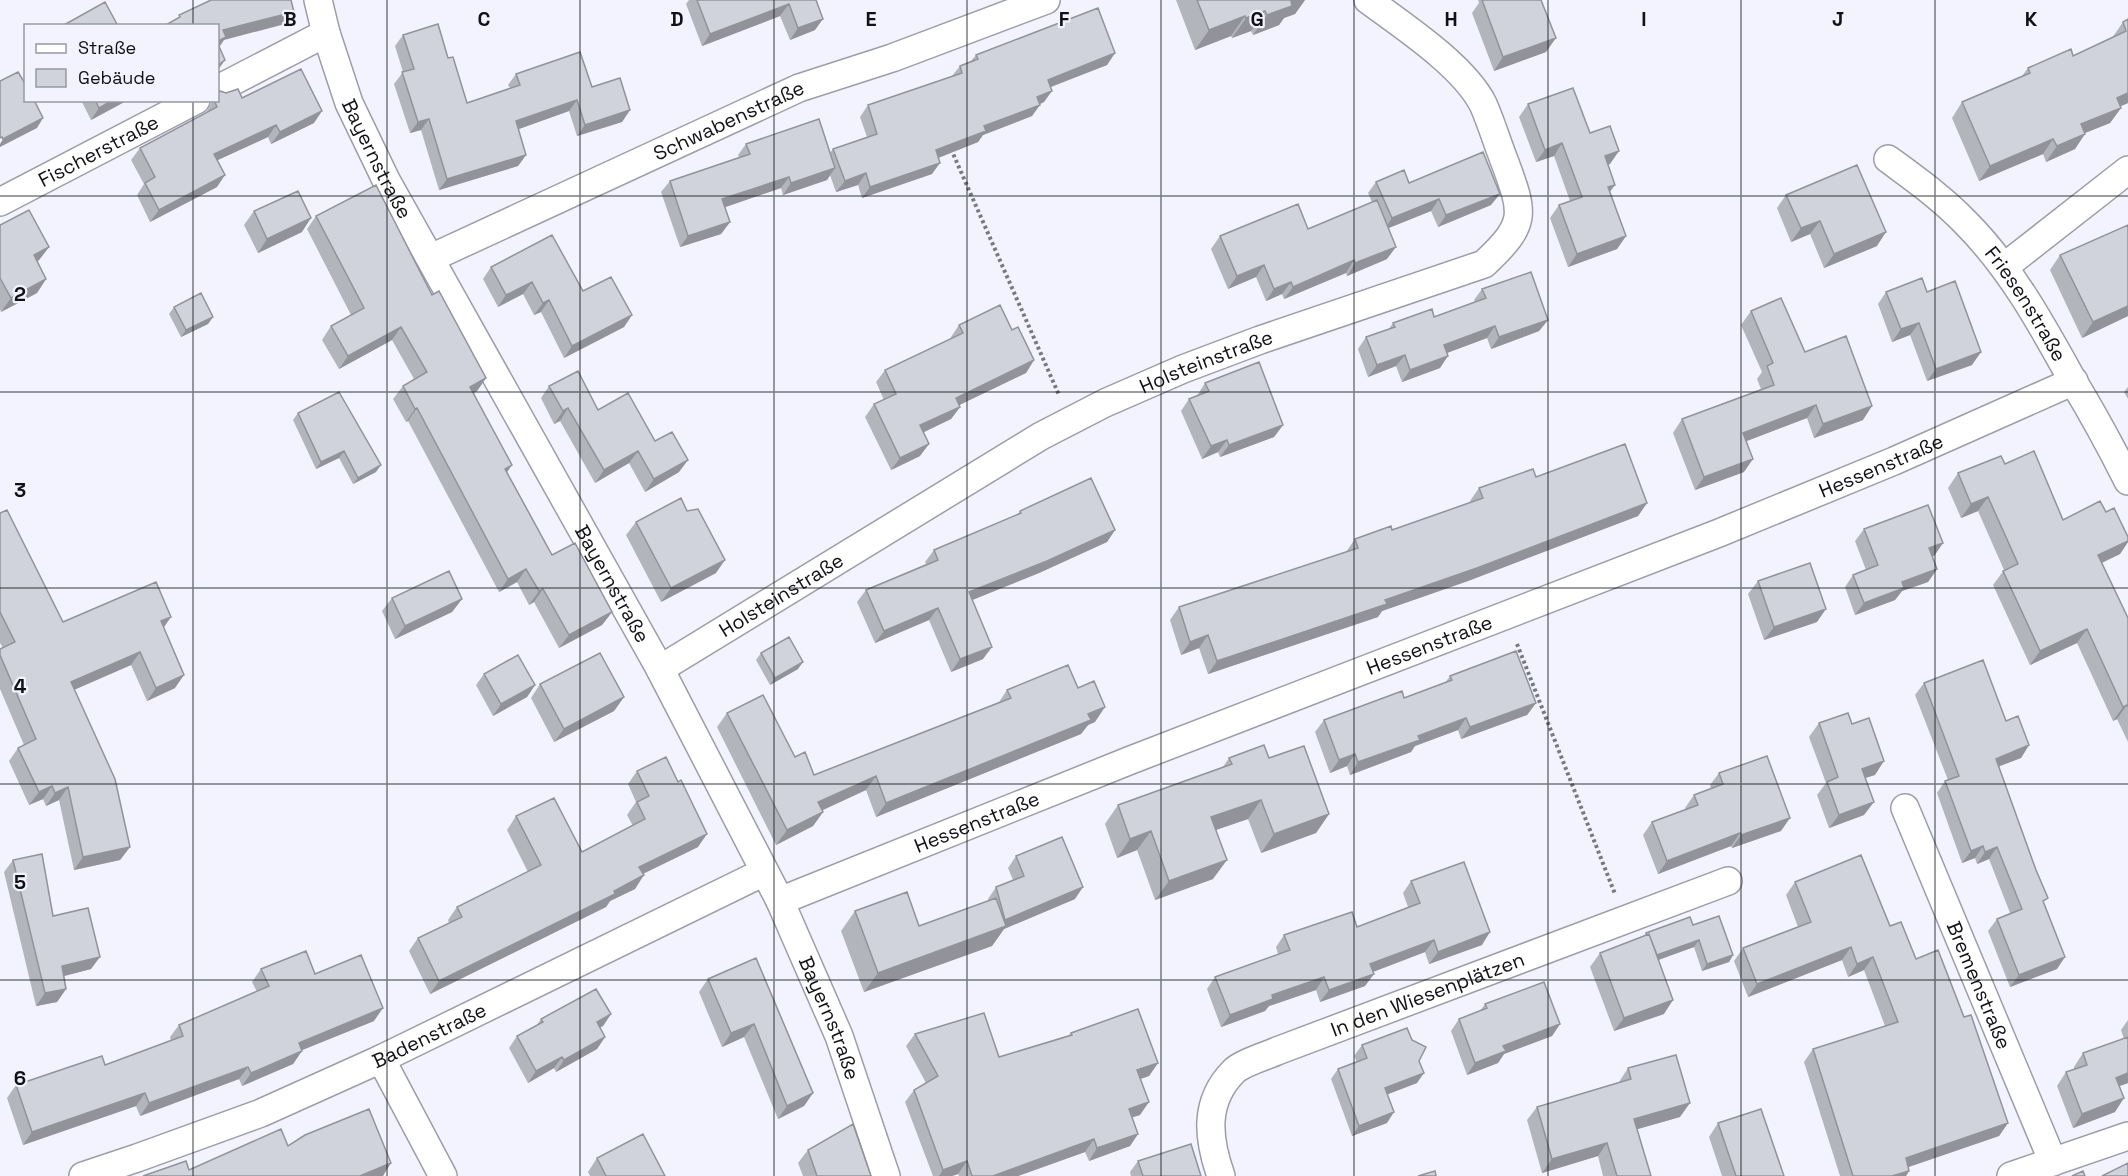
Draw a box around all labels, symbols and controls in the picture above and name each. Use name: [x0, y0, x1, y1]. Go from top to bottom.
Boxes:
text: B: [283, 6, 297, 32]
text: C: [478, 6, 491, 32]
text: D: [670, 6, 684, 32]
text: E: [865, 6, 877, 32]
text: F: [1059, 6, 1070, 32]
text: G: [1250, 6, 1264, 32]
text: H: [1444, 6, 1458, 32]
text: I: [1641, 6, 1647, 32]
text: J: [1832, 6, 1844, 32]
text: K: [2025, 6, 2038, 32]
legend: [24, 24, 219, 102]
text: Straße: [78, 36, 136, 59]
text: Gebäude: [78, 66, 156, 89]
street label: Schwabenstraße: [649, 74, 808, 167]
street label: Bayernstraße: [336, 95, 418, 223]
street label: Fischerstraße: [34, 109, 163, 193]
street label: Friesenstraße: [1979, 241, 2073, 366]
text: 2: [14, 281, 26, 307]
street label: Holsteinstraße: [1135, 324, 1276, 399]
street label: Hessenstraße: [1815, 428, 1947, 504]
text: 3: [14, 477, 26, 503]
street label: Bayernstraße: [569, 520, 656, 647]
street label: Holsteinstraße: [714, 547, 848, 643]
street label: Hessenstraße: [1363, 609, 1496, 681]
text: 4: [14, 673, 27, 699]
street label: Hessenstraße: [910, 785, 1043, 859]
text: 5: [14, 869, 26, 895]
street label: Bremenstraße: [1941, 917, 2017, 1053]
street label: In den Wiesenplätzen: [1327, 946, 1528, 1043]
street label: Bayernstraße: [793, 952, 866, 1083]
street label: Badenstraße: [368, 997, 491, 1074]
text: 6: [14, 1065, 26, 1091]

